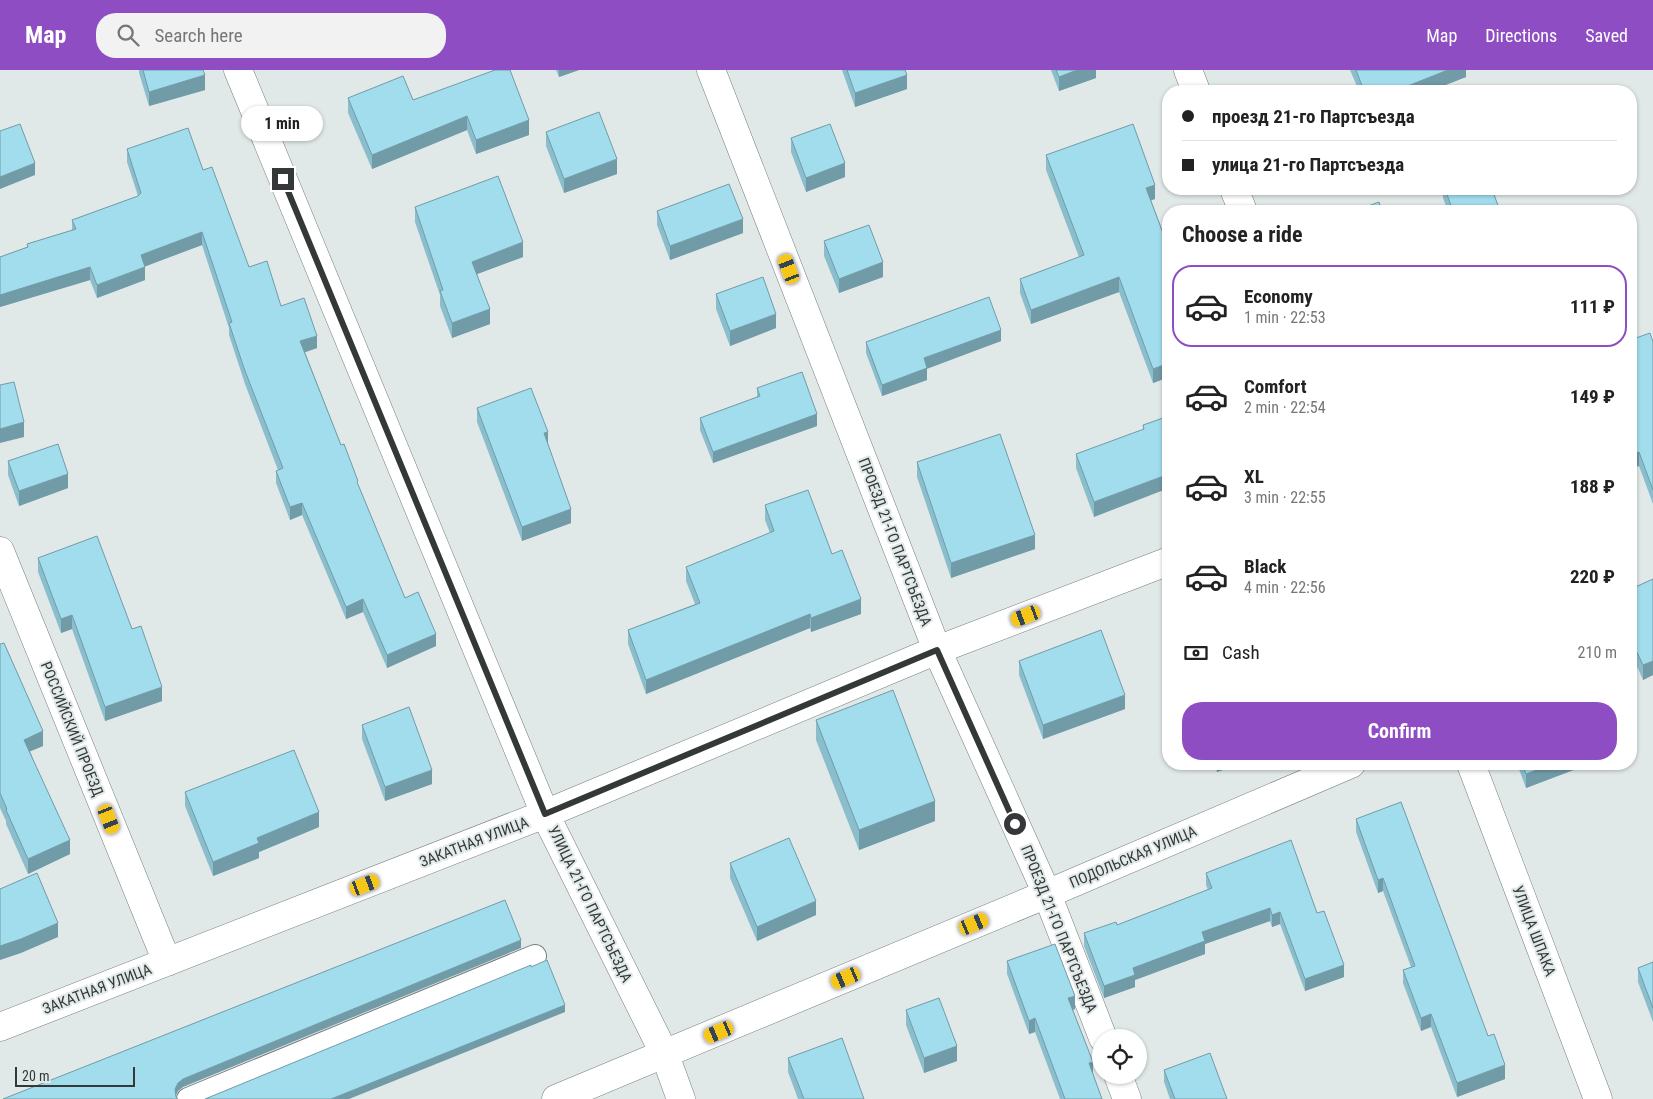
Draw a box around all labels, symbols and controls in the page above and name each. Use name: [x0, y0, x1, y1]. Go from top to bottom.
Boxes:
search box: [96, 13, 446, 58]
text: Map: [25, 21, 66, 49]
icon: search: [114, 21, 142, 49]
text: Search here: [154, 24, 243, 47]
text: Map: [1426, 25, 1457, 46]
text: Directions: [1485, 25, 1557, 46]
text: Saved: [1585, 25, 1628, 46]
text: проезд 21-го Партсъезда: [1212, 105, 1415, 128]
callout: 1 min: [242, 106, 324, 142]
text: 1 min: [264, 114, 300, 133]
text: улица 21-го Партсъезда: [1212, 153, 1404, 176]
route end: [272, 168, 294, 190]
text: Choose a ride: [1182, 222, 1303, 247]
car: [776, 252, 801, 286]
icon: car: [1184, 284, 1229, 329]
text: Economy: [1244, 285, 1313, 308]
text: 111 ₽: [1570, 295, 1615, 318]
text: 1 min · 22:53: [1244, 308, 1326, 327]
icon: car: [1184, 374, 1229, 419]
text: Comfort: [1244, 375, 1307, 398]
text: 149 ₽: [1570, 385, 1615, 408]
text: 2 min · 22:54: [1244, 398, 1326, 417]
street label: ПРОЕЗД 21-ГО ПАРТСЪЕЗДА: [855, 455, 936, 629]
icon: car: [1184, 464, 1229, 509]
text: XL: [1244, 465, 1264, 488]
text: 188 ₽: [1570, 475, 1615, 498]
text: 3 min · 22:55: [1244, 488, 1326, 507]
icon: car: [1184, 554, 1229, 599]
text: Black: [1244, 555, 1286, 578]
text: 220 ₽: [1570, 565, 1615, 588]
text: 4 min · 22:56: [1244, 578, 1326, 597]
car: [1009, 604, 1042, 628]
icon: cash: [1182, 639, 1210, 667]
text: Cash: [1222, 641, 1260, 664]
text: 210 m: [1578, 643, 1617, 662]
street label: РОССИЙСКИЙ ПРОЕЗД: [37, 659, 107, 799]
button: Confirm: [1182, 702, 1617, 760]
car: [96, 802, 121, 836]
street label: ЗАКАТНАЯ УЛИЦА: [417, 813, 531, 871]
route start: [1004, 813, 1026, 835]
street label: ПОДОЛЬСКАЯ УЛИЦА: [1067, 822, 1200, 892]
street label: УЛИЦА 21-ГО ПАРТСЪЕЗДА: [544, 823, 636, 986]
street label: ПРОЕЗД 21-ГО ПАРТСЪЕЗДА: [1017, 843, 1101, 1016]
car: [348, 873, 381, 897]
street label: УЛИЦА ШПАКА: [1508, 883, 1560, 979]
car: [957, 911, 990, 937]
street label: ЗАКАТНАЯ УЛИЦА: [40, 960, 154, 1018]
car: [829, 965, 862, 991]
car: [702, 1019, 735, 1045]
map controls: [1092, 1029, 1147, 1084]
button: locate: [1092, 1029, 1147, 1084]
scale bar: [15, 1064, 135, 1087]
text: 20 m: [22, 1068, 50, 1084]

